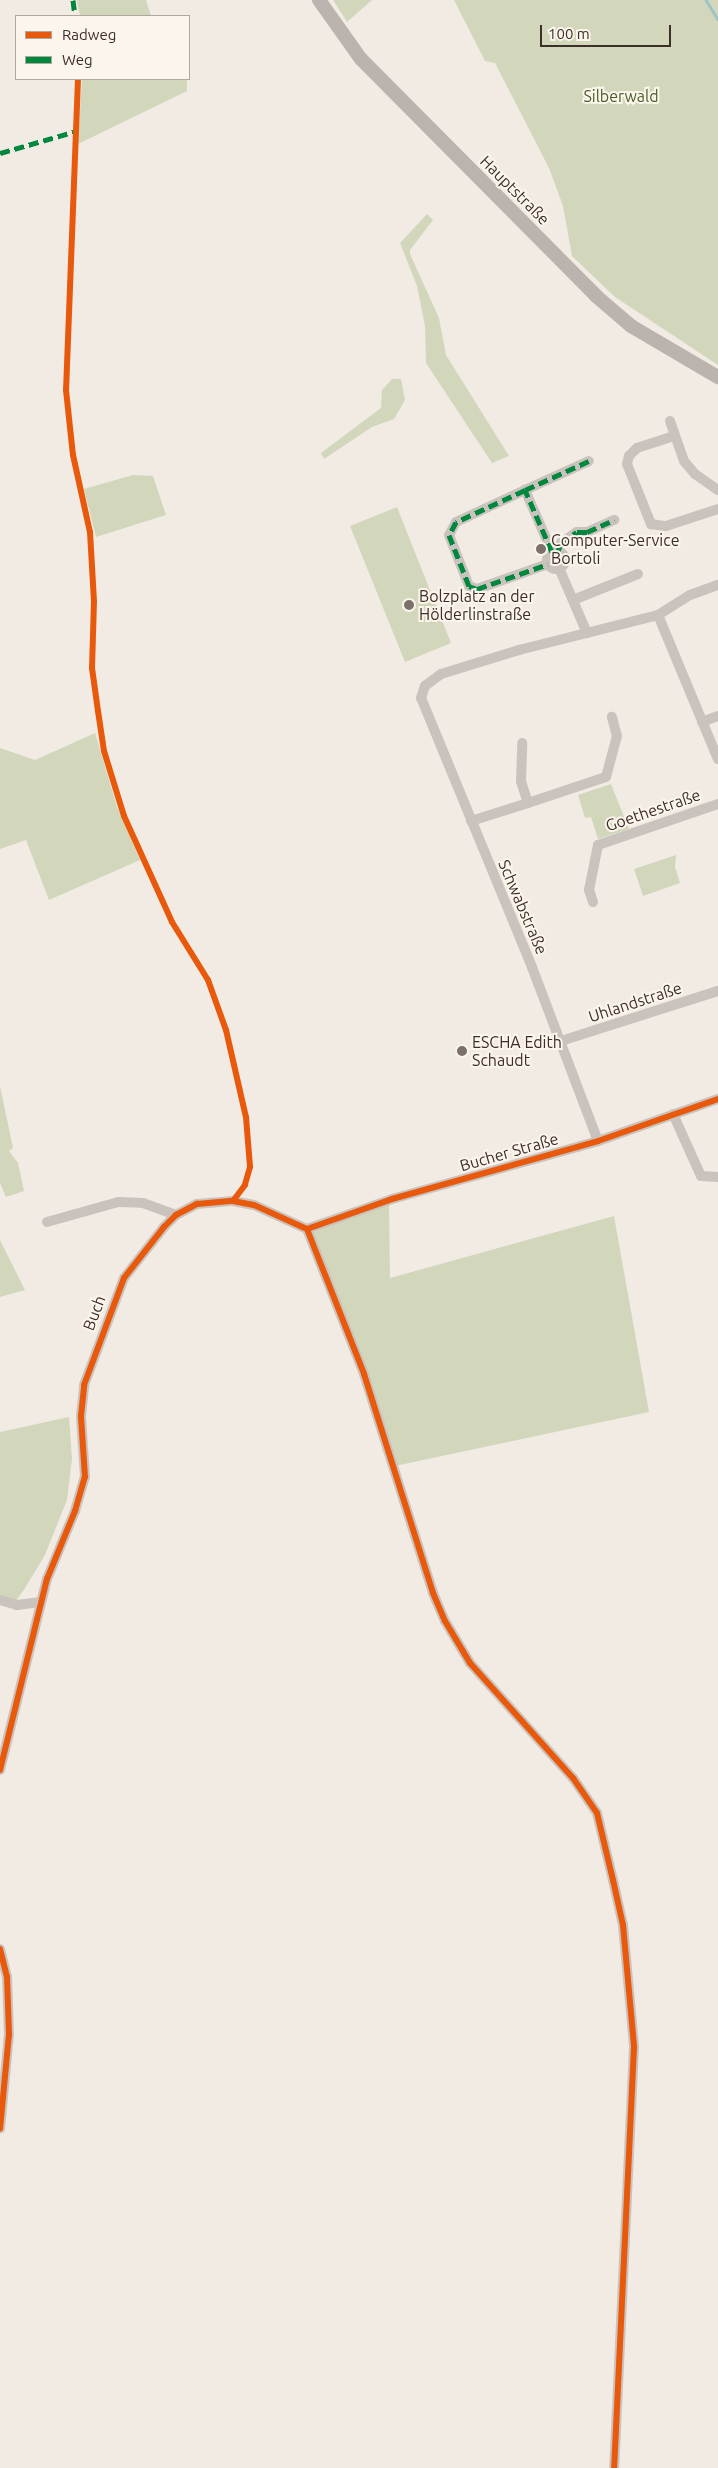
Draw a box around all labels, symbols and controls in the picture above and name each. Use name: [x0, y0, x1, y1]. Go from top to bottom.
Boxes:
legend: [15, 15, 190, 80]
scale bar: [543, 15, 674, 47]
text: 100 m: [548, 25, 590, 42]
text: Radweg: [62, 26, 116, 43]
text: Weg: [62, 51, 93, 68]
park label: Silberwald: [583, 86, 659, 106]
street label: Hauptstraße: [476, 151, 554, 229]
place label: Computer-Service Bortoli: [551, 530, 679, 568]
marker: Computer-Service Bortoli: [535, 543, 547, 555]
place label: Bolzplatz an der Hölderlinstraße: [419, 586, 535, 624]
marker: Bolzplatz an der Hölderlinstraße: [403, 599, 415, 611]
street label: Goethestraße: [603, 785, 703, 835]
street label: Schwabstraße: [494, 857, 552, 957]
street label: Uhlandstraße: [586, 978, 684, 1026]
place label: ESCHA Edith Schaudt: [472, 1032, 562, 1070]
marker: ESCHA Edith Schaudt: [456, 1045, 468, 1057]
street label: Bucher Straße: [457, 1129, 561, 1175]
street label: Buch: [79, 1293, 109, 1333]

